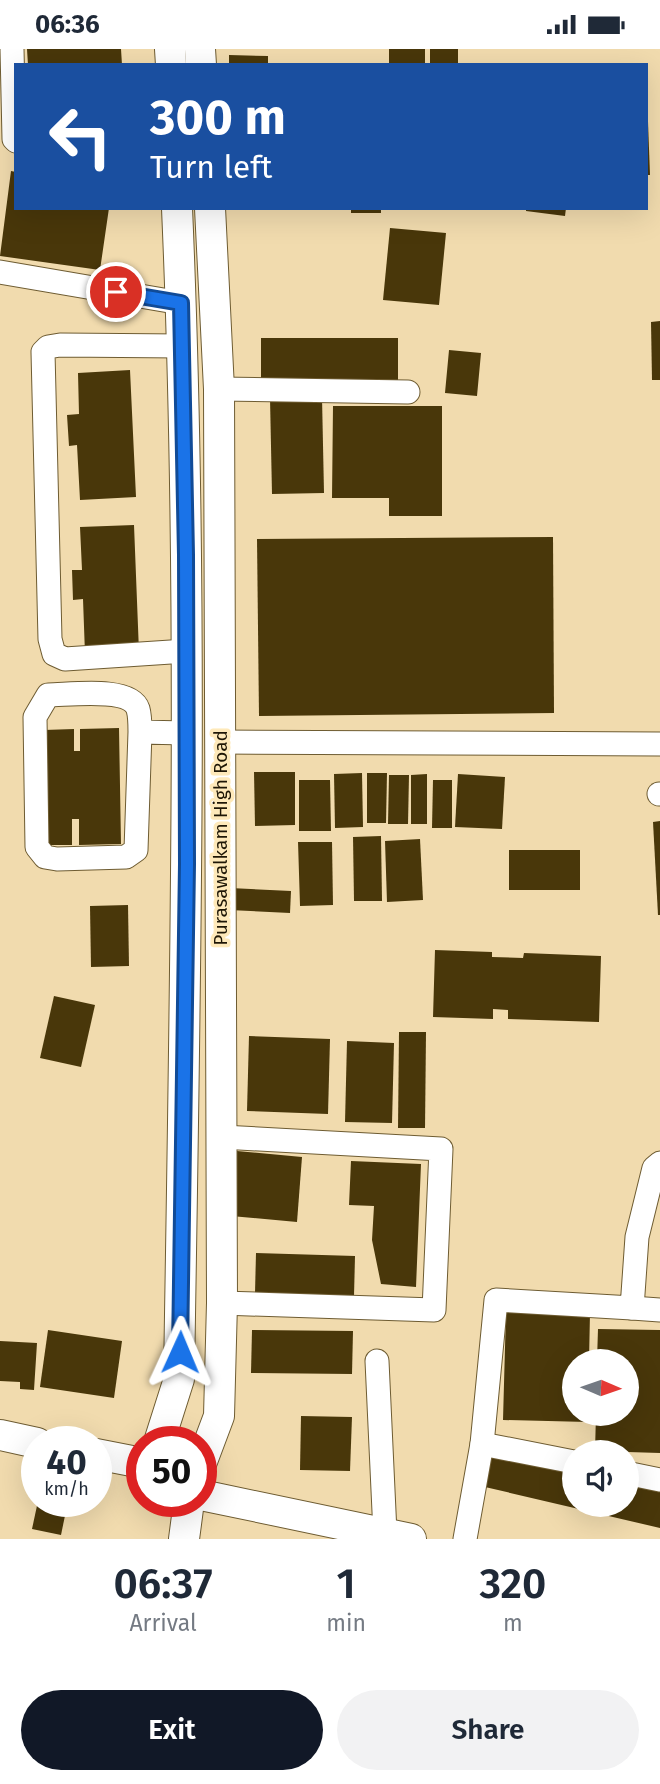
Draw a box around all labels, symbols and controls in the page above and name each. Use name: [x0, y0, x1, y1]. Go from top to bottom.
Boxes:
text: 06:36: [35, 9, 100, 40]
text: 300 m: [150, 88, 286, 147]
icon: left: [35, 91, 126, 182]
text: Turn left: [150, 148, 272, 186]
pin: [86, 262, 146, 322]
icon: arrive: [97, 273, 135, 311]
street label: Purasawalkam High Road: [209, 730, 232, 946]
position arrow: [143, 1315, 217, 1389]
north arrow: [562, 1349, 639, 1426]
map controls: [562, 1349, 639, 1517]
speed limit sign: 50: [126, 1426, 217, 1517]
button: sound: [562, 1440, 639, 1517]
text: 40: [46, 1441, 87, 1483]
text: km/h: [44, 1478, 89, 1500]
text: 06:37: [114, 1559, 213, 1609]
text: 1: [336, 1559, 356, 1609]
text: 320: [479, 1559, 546, 1609]
text: Arrival: [129, 1609, 197, 1637]
text: min: [326, 1609, 366, 1637]
text: m: [503, 1609, 523, 1637]
button: Exit: [21, 1690, 323, 1770]
button: Share: [337, 1690, 639, 1770]

